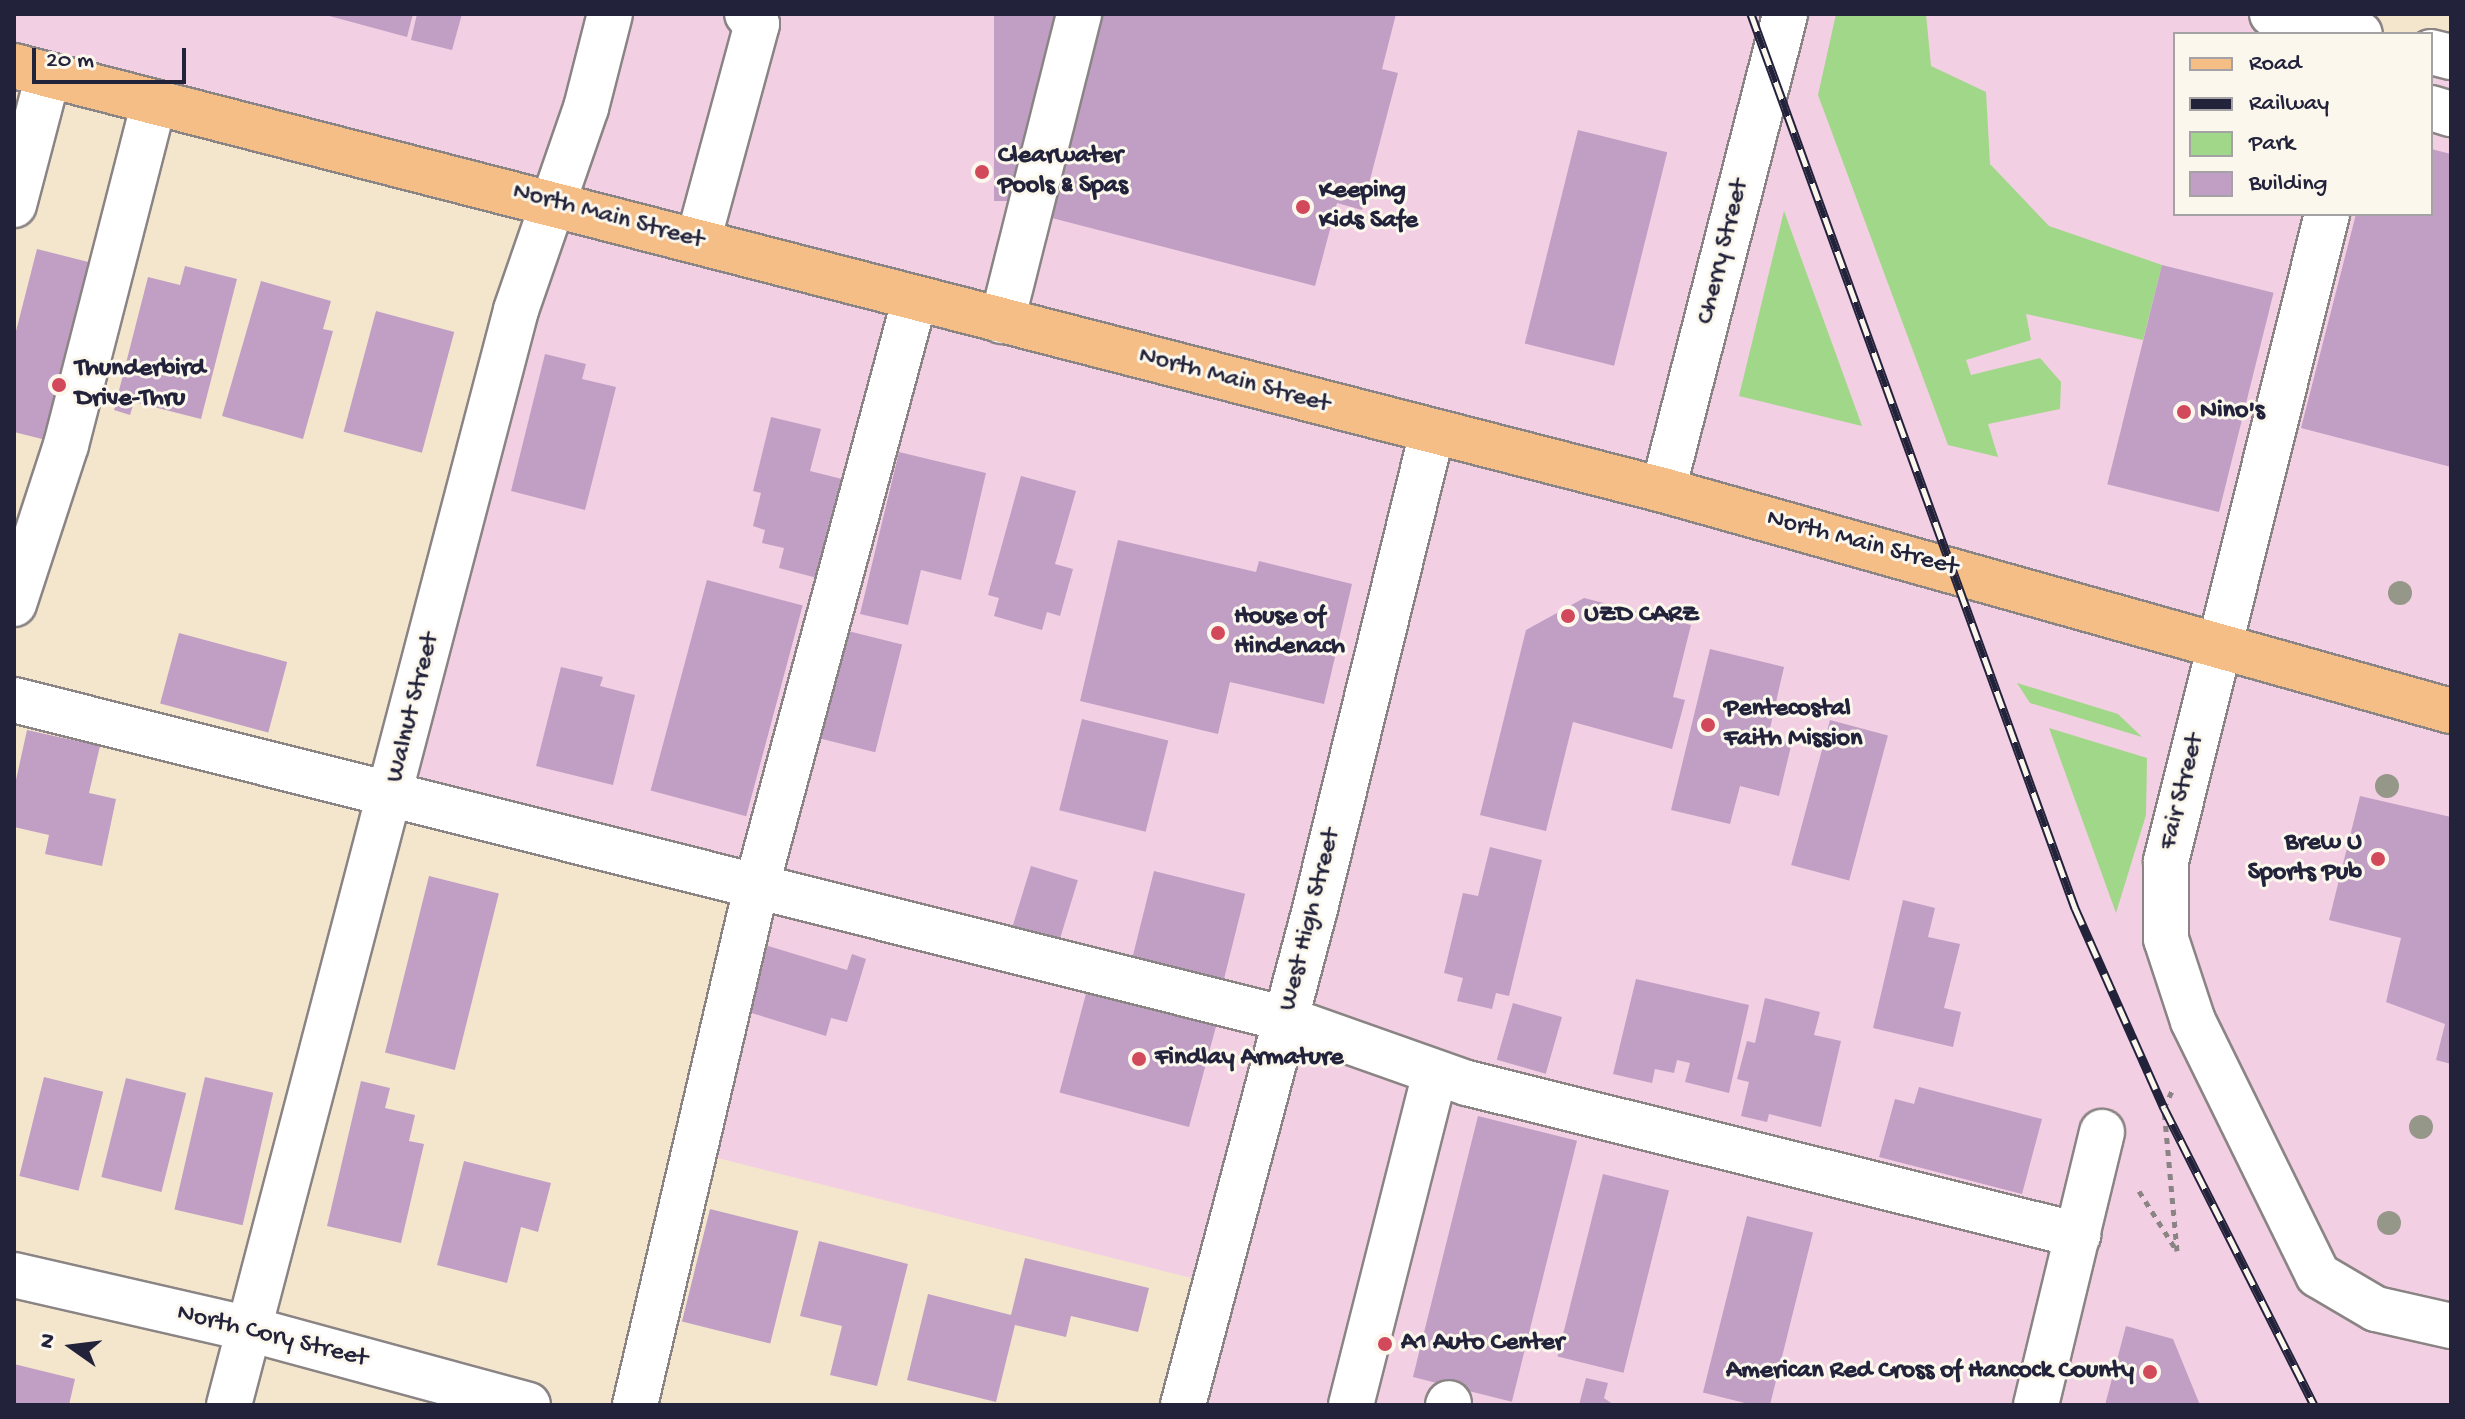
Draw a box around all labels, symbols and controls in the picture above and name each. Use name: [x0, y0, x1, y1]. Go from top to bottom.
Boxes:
scale bar: [36, 32, 190, 82]
legend: [2173, 32, 2433, 216]
text: 20 m: [46, 47, 94, 76]
text: Road: [2249, 50, 2301, 79]
text: Railway: [2249, 90, 2329, 119]
text: Park: [2249, 130, 2295, 159]
place label: Clearwater Pools & Spas: [998, 141, 1128, 202]
marker: Clearwater Pools & Spas: [973, 163, 991, 181]
text: Building: [2249, 170, 2327, 199]
place label: Keeping Kids Safe: [1319, 176, 1418, 238]
street label: Cherry Street: [1691, 176, 1757, 328]
street label: North Main Street: [509, 177, 707, 257]
marker: Keeping Kids Safe: [1294, 198, 1312, 216]
street label: North Main Street: [1135, 341, 1333, 421]
place label: Thunderbird Drive-Thru: [75, 354, 205, 416]
marker: Thunderbird Drive-Thru: [50, 376, 68, 394]
place label: Nino's: [2200, 396, 2265, 428]
marker: Nino's: [2175, 403, 2193, 421]
street label: North Main Street: [1763, 504, 1961, 584]
place label: UZD CARZ: [1584, 600, 1699, 632]
place label: House of Hindenach: [1234, 602, 1345, 664]
marker: UZD CARZ: [1559, 607, 1577, 625]
marker: House of Hindenach: [1209, 624, 1227, 642]
street label: Walnut Street: [380, 630, 448, 786]
place label: Pentecostal Faith Mission: [1724, 694, 1862, 756]
marker: Pentecostal Faith Mission: [1699, 716, 1717, 734]
street label: Fair Street: [2154, 731, 2212, 853]
street label: West High Street: [1273, 826, 1349, 1014]
place label: Brew U Sports Pub: [2248, 828, 2362, 890]
marker: Brew U Sports Pub: [2369, 850, 2387, 868]
place label: Findlay Armature: [1155, 1043, 1344, 1075]
marker: Findlay Armature: [1130, 1050, 1148, 1068]
street label: North Cory Street: [173, 1298, 371, 1376]
north arrow: [32, 1307, 112, 1387]
place label: A1 Auto Center: [1401, 1328, 1564, 1360]
text: N: [34, 1331, 63, 1351]
marker: A1 Auto Center: [1376, 1335, 1394, 1353]
place label: American Red Cross of Hancock County: [1726, 1356, 2134, 1388]
marker: American Red Cross of Hancock County: [2141, 1363, 2159, 1381]

